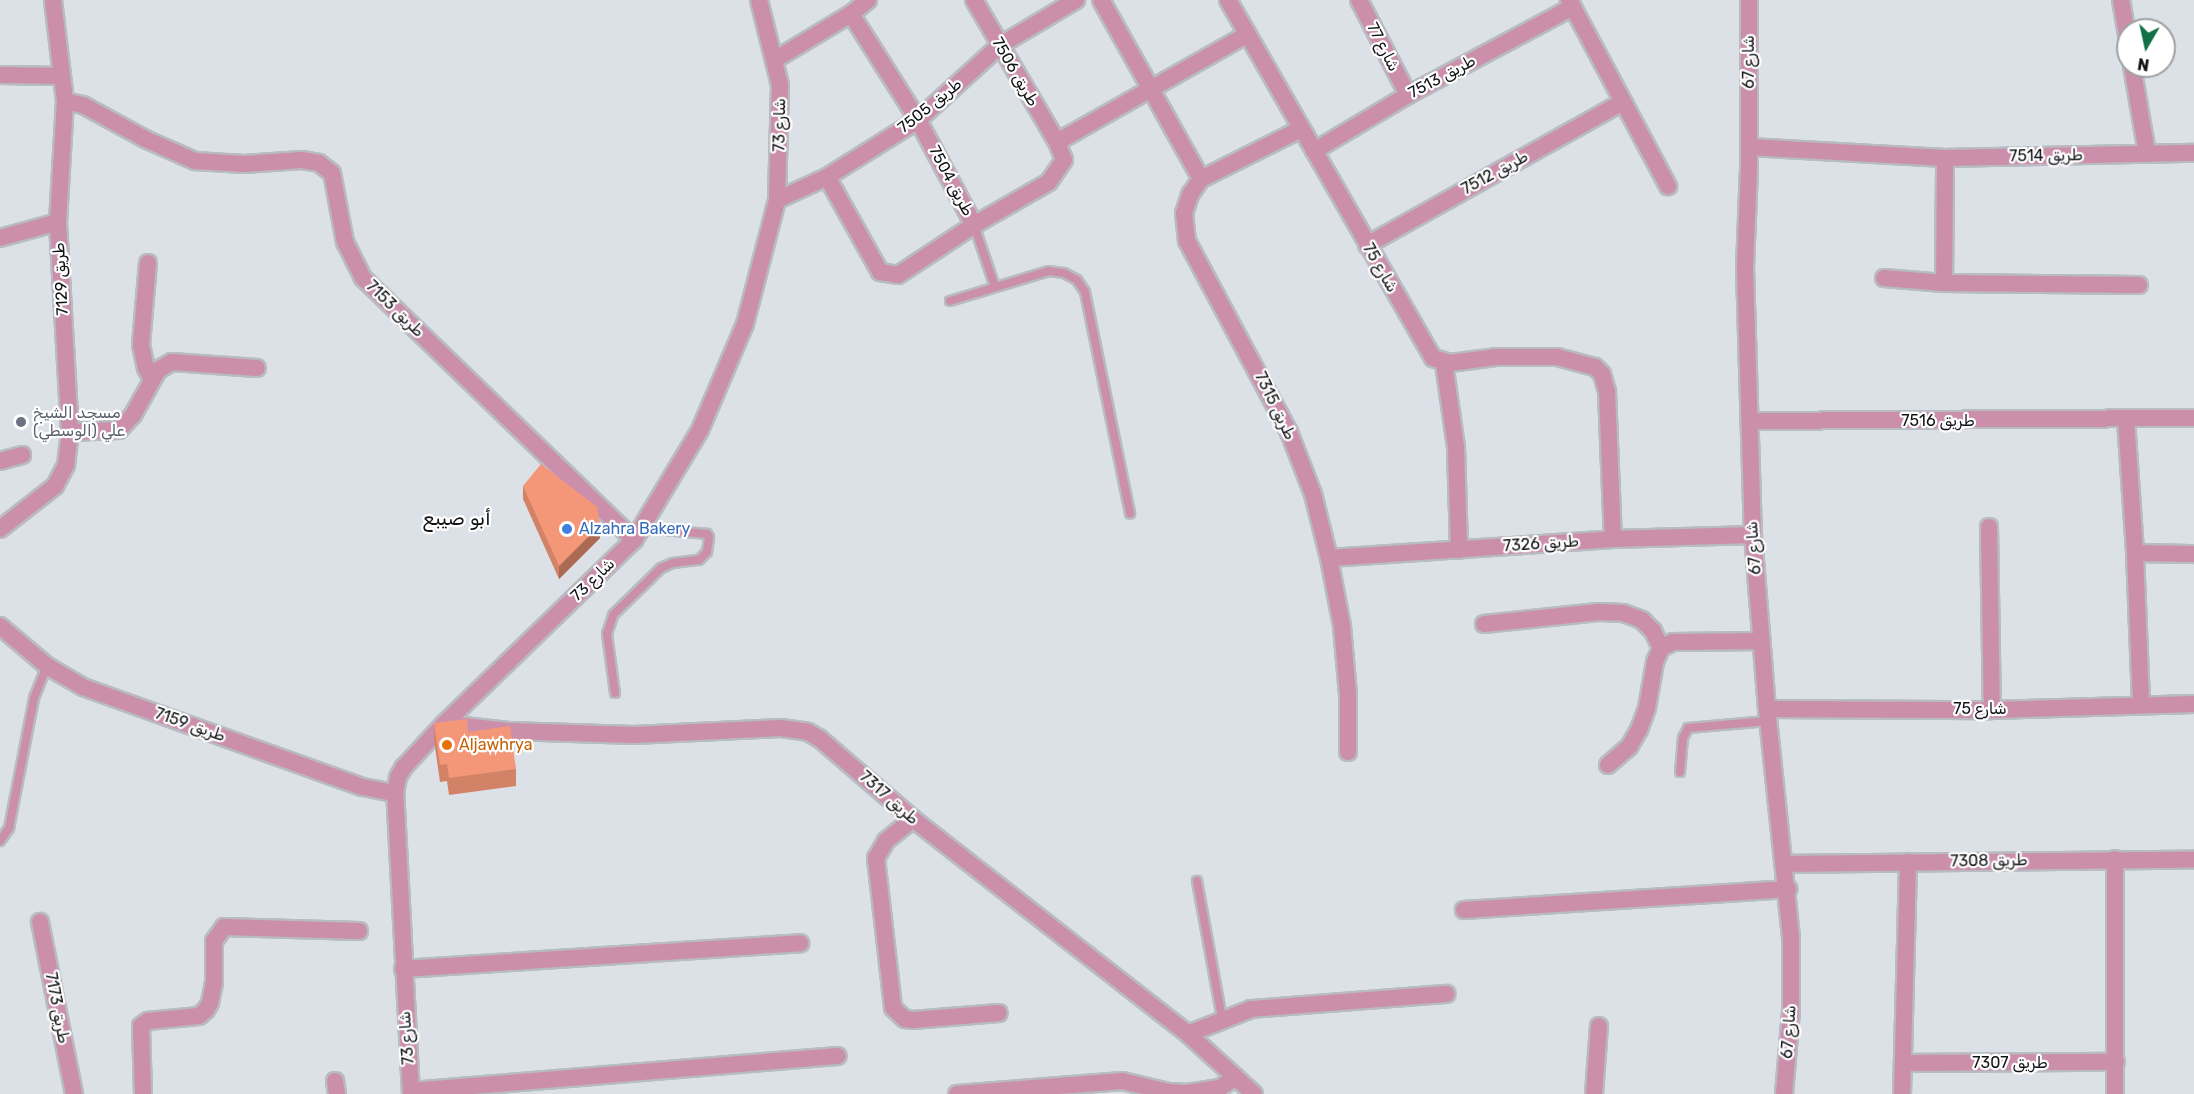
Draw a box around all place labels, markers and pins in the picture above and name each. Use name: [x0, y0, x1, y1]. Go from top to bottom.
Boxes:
place label: مسجد الشيخ علي (الوسطي): [33, 403, 125, 441]
marker: مسجد الشيخ علي (الوسطي): [14, 415, 28, 429]
place label: Alzahra Bakery: [579, 519, 690, 539]
marker: Alzahra Bakery: [560, 522, 574, 536]
place label: Aljawhrya: [459, 735, 532, 755]
marker: Aljawhrya: [440, 738, 454, 752]

